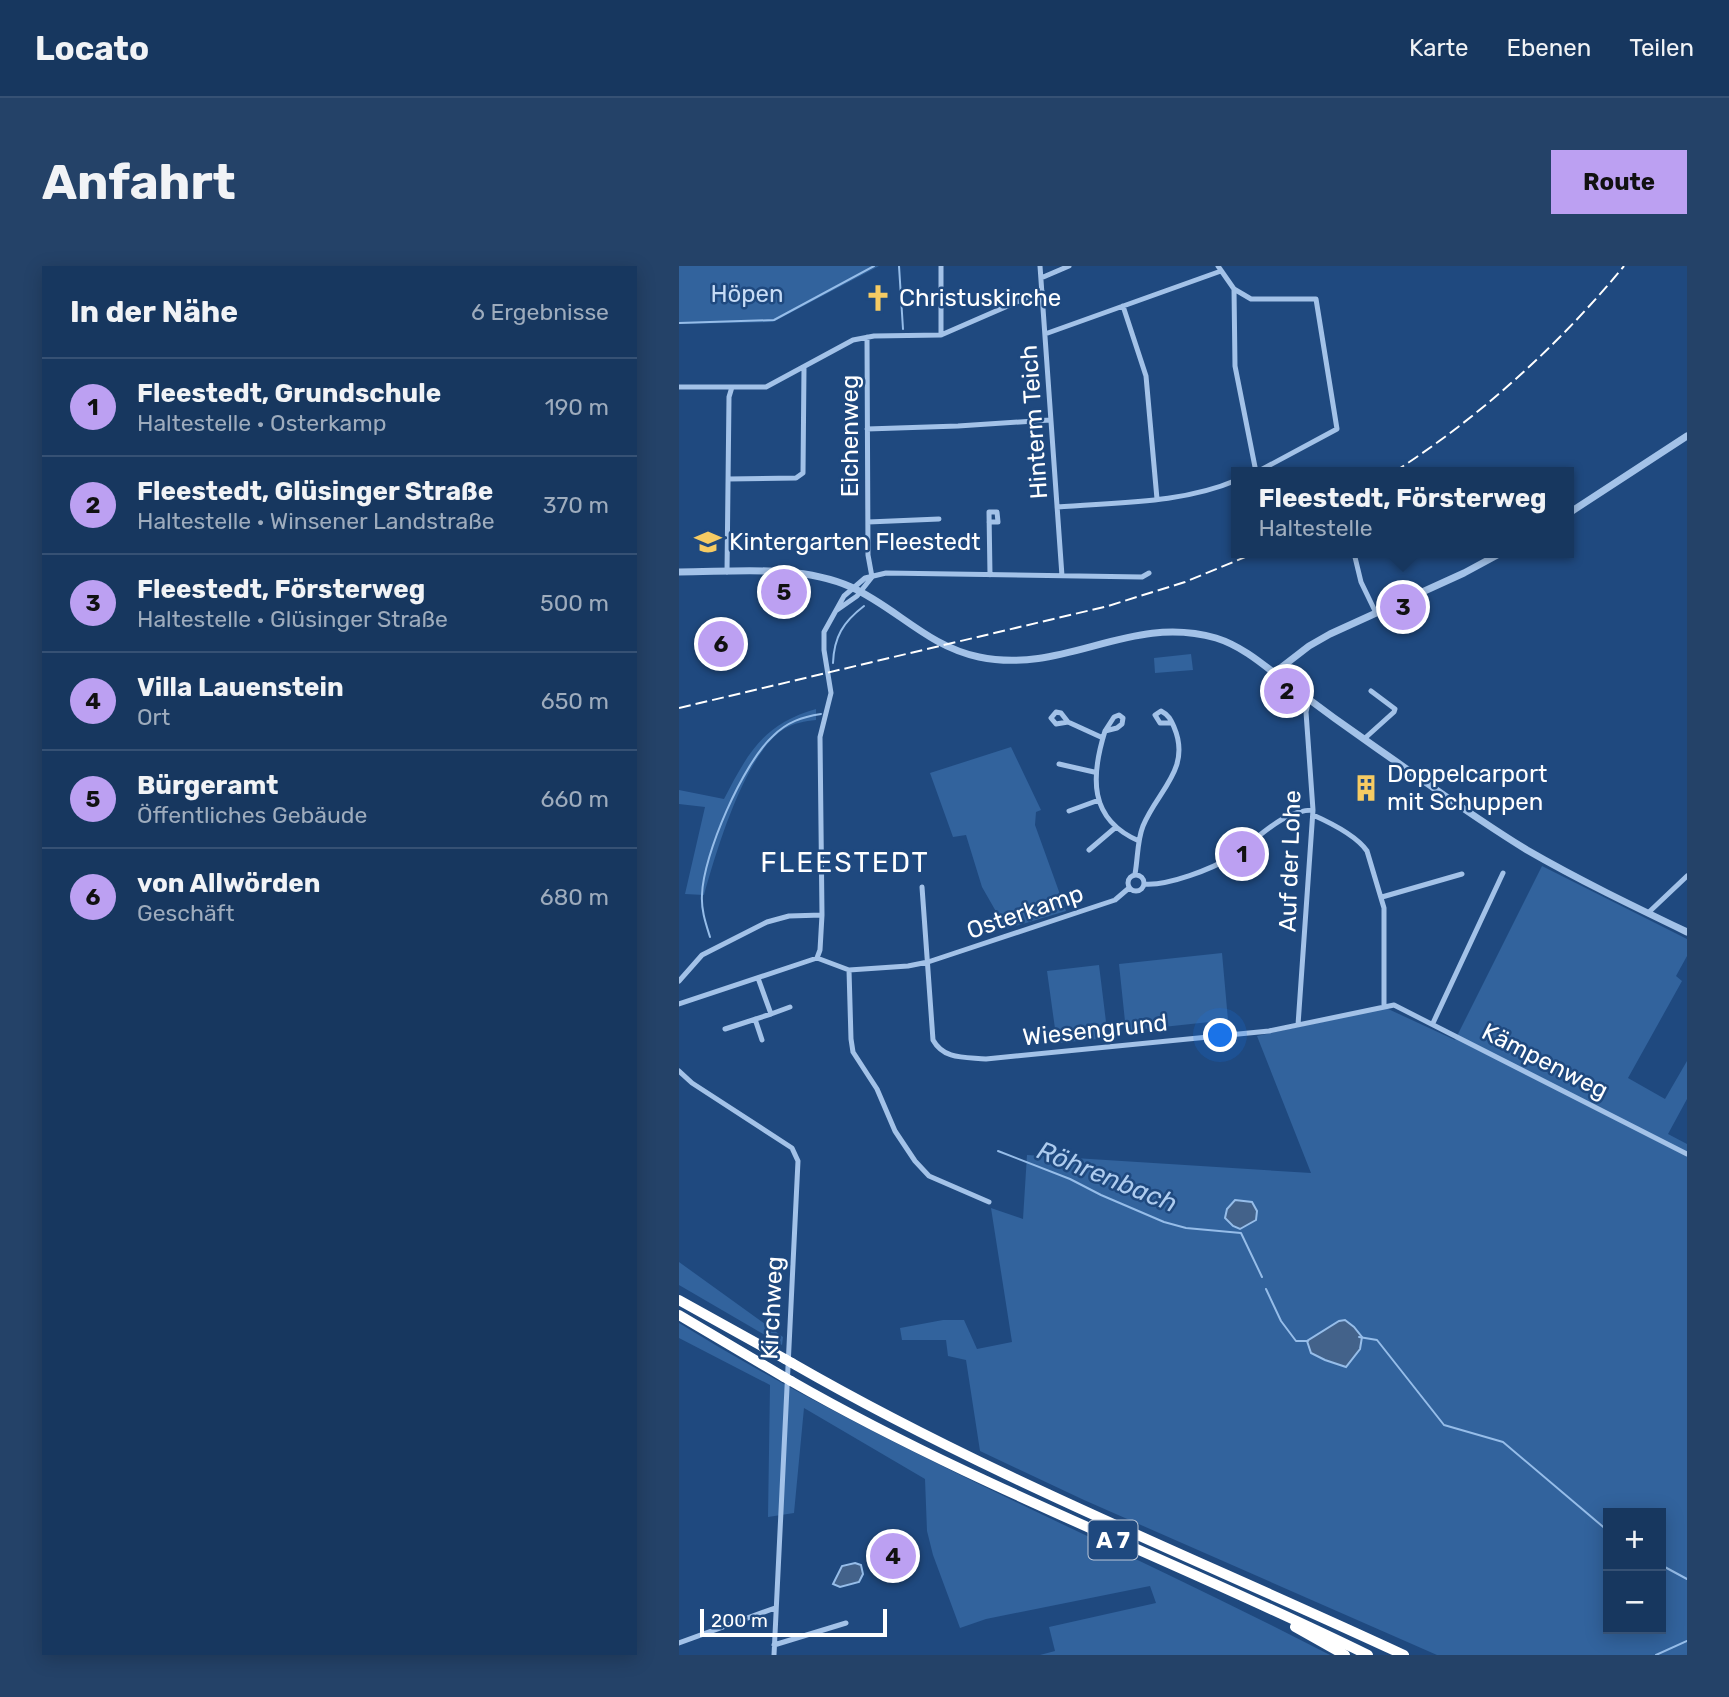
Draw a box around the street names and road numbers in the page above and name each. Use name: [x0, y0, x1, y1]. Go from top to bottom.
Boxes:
street label: Hinterm Teich: [1015, 344, 1053, 500]
street label: Eichenweg: [836, 375, 864, 497]
street label: Auf der Lohe: [1274, 789, 1306, 933]
street label: Osterkamp: [963, 879, 1087, 945]
street label: Wiesengrund: [1021, 1008, 1169, 1052]
street label: Kämpenweg: [1477, 1017, 1613, 1105]
street label: Kirchweg: [755, 1256, 789, 1360]
road number: A 7: [1089, 1520, 1137, 1560]

